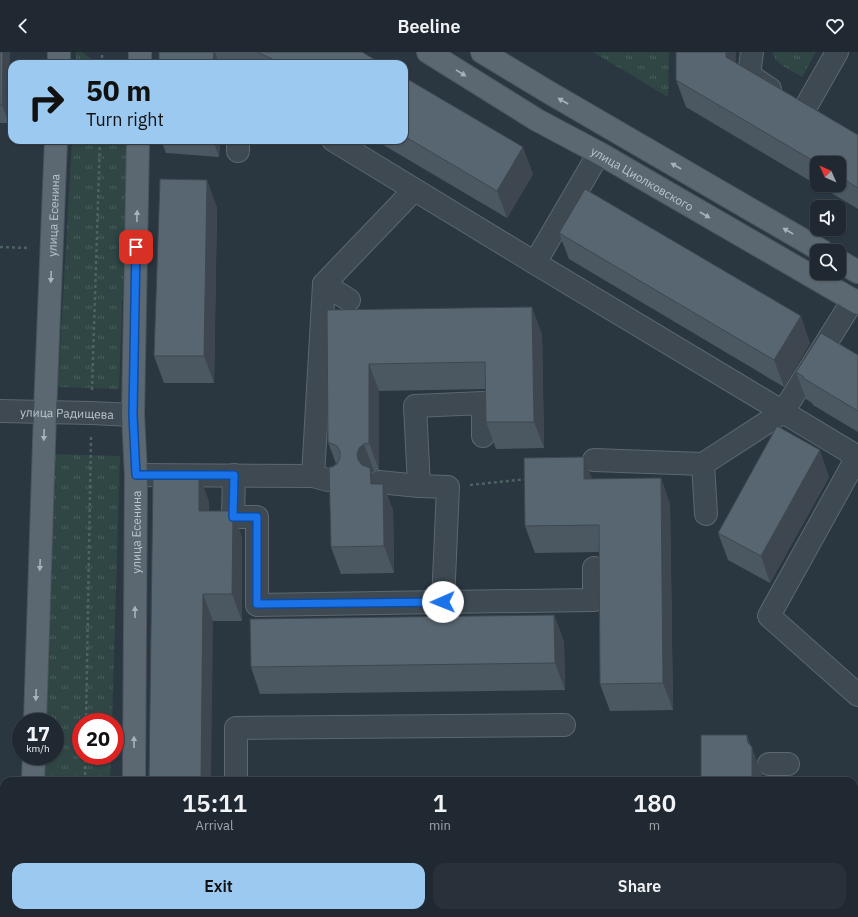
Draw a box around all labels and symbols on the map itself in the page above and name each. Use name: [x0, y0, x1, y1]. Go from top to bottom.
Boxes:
one-way arrow: [456, 69, 467, 76]
one-way arrow: [557, 97, 569, 104]
street label: улица Циолковского: [589, 143, 697, 214]
north arrow: [810, 156, 846, 192]
one-way arrow: [670, 163, 682, 170]
street label: улица Есенина: [44, 173, 62, 257]
one-way arrow: [134, 209, 140, 222]
one-way arrow: [699, 211, 711, 218]
one-way arrow: [782, 228, 794, 235]
pin: [119, 230, 153, 264]
one-way arrow: [48, 271, 54, 284]
street label: улица Радищева: [20, 404, 115, 422]
one-way arrow: [41, 429, 48, 441]
street label: улица Есенина: [128, 490, 143, 574]
one-way arrow: [37, 559, 44, 571]
position arrow: [422, 581, 464, 623]
one-way arrow: [132, 605, 138, 618]
one-way arrow: [33, 689, 39, 702]
speed limit sign: 20: [72, 713, 124, 765]
one-way arrow: [131, 735, 137, 748]

